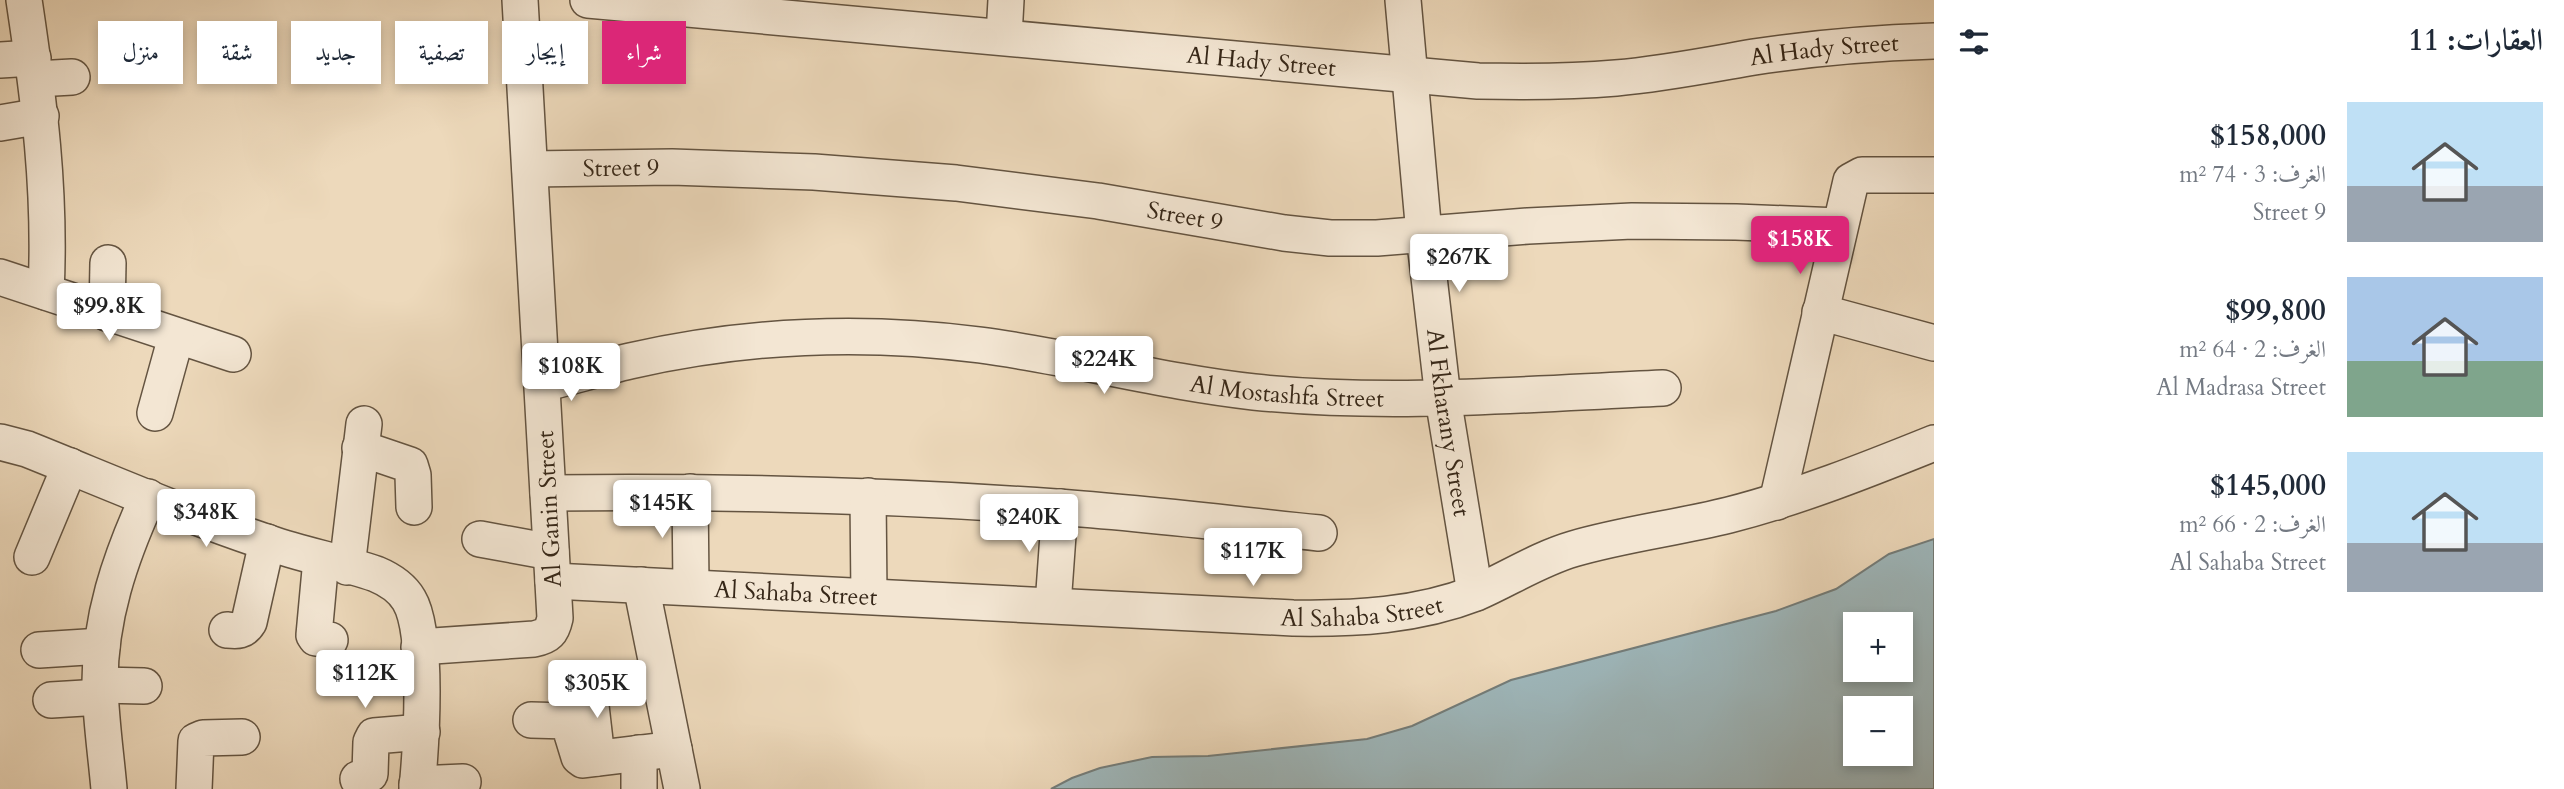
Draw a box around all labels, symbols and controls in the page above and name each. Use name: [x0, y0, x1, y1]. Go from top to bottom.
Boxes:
text: العقارات: 11: [2408, 20, 2543, 61]
chip: منزل: [98, 21, 183, 84]
chip: شقة: [197, 21, 277, 84]
chip: جديد: [291, 21, 381, 84]
chip: تصفية: [395, 21, 488, 84]
chip: إيجار: [502, 21, 588, 84]
chip: شراء: [602, 21, 686, 84]
icon: filters: [1955, 23, 1993, 61]
street label: Al Hady Street: [1747, 27, 1900, 74]
street label: Al Hady Street: [1185, 39, 1338, 85]
text: $158,000: [2210, 115, 2326, 156]
icon: home: [2403, 130, 2487, 214]
street label: Street 9: [582, 151, 660, 185]
text: الغرف: 3 · 74 m²: [2179, 159, 2326, 190]
street label: Street 9: [1144, 194, 1225, 239]
text: Street 9: [2253, 197, 2326, 228]
pin: $158K: [1751, 216, 1849, 276]
text: $158K: [1767, 223, 1833, 254]
pin: $267K: [1410, 234, 1508, 294]
text: $267K: [1426, 241, 1492, 272]
pin: $99.8K: [52, 284, 166, 343]
text: $99.8K: [73, 290, 145, 321]
text: $99,800: [2225, 290, 2326, 331]
icon: home: [2403, 305, 2487, 389]
street label: Al Fkharany Street: [1418, 327, 1478, 519]
text: الغرف: 2 · 64 m²: [2179, 334, 2326, 365]
pin: $224K: [1055, 336, 1153, 396]
text: $224K: [1071, 343, 1137, 374]
pin: $108K: [522, 344, 620, 403]
text: $108K: [538, 350, 604, 381]
street label: Al Mostashfa Street: [1188, 367, 1384, 416]
text: Al Madrasa Street: [2156, 372, 2326, 403]
street label: Al Ganin Street: [529, 429, 570, 588]
text: $145,000: [2210, 465, 2326, 506]
pin: $145K: [613, 480, 711, 540]
icon: home: [2403, 480, 2487, 564]
text: $145K: [629, 487, 695, 518]
pin: $348K: [157, 490, 255, 549]
pin: $240K: [980, 494, 1078, 554]
text: $348K: [173, 496, 239, 527]
text: $240K: [996, 501, 1062, 532]
text: الغرف: 2 · 66 m²: [2179, 509, 2326, 540]
pin: $117K: [1204, 528, 1302, 588]
text: $117K: [1220, 535, 1286, 566]
text: Al Sahaba Street: [2170, 547, 2326, 578]
street label: Al Sahaba Street: [713, 573, 878, 614]
street label: Al Sahaba Street: [1280, 588, 1447, 635]
map controls: [1843, 612, 1913, 766]
button: +: [1843, 612, 1913, 682]
pin: $112K: [316, 650, 414, 710]
text: $112K: [332, 657, 398, 688]
pin: $305K: [548, 660, 646, 720]
text: $305K: [564, 667, 630, 698]
button: −: [1843, 696, 1913, 766]

